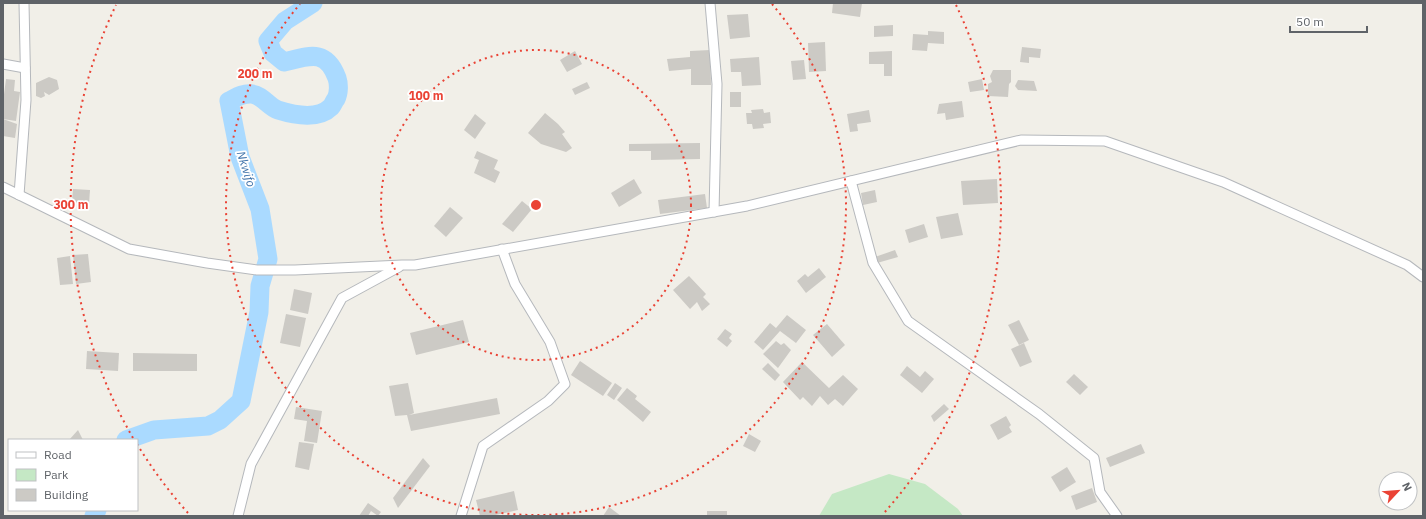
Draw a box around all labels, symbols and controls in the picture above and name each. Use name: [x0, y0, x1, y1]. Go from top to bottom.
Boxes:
scale bar: [1290, 8, 1367, 34]
text: 50 m: [1296, 14, 1324, 29]
text: 200 m: [237, 66, 273, 81]
text: 100 m: [408, 88, 444, 103]
water label: Nkwifo: [234, 149, 259, 189]
text: 300 m: [53, 197, 89, 212]
centre of rings: [529, 198, 543, 212]
legend: [8, 439, 138, 511]
text: Road: [44, 447, 72, 462]
text: Park: [44, 467, 69, 482]
north arrow: [1378, 471, 1418, 511]
text: N: [1399, 480, 1415, 493]
text: Building: [44, 487, 89, 502]

